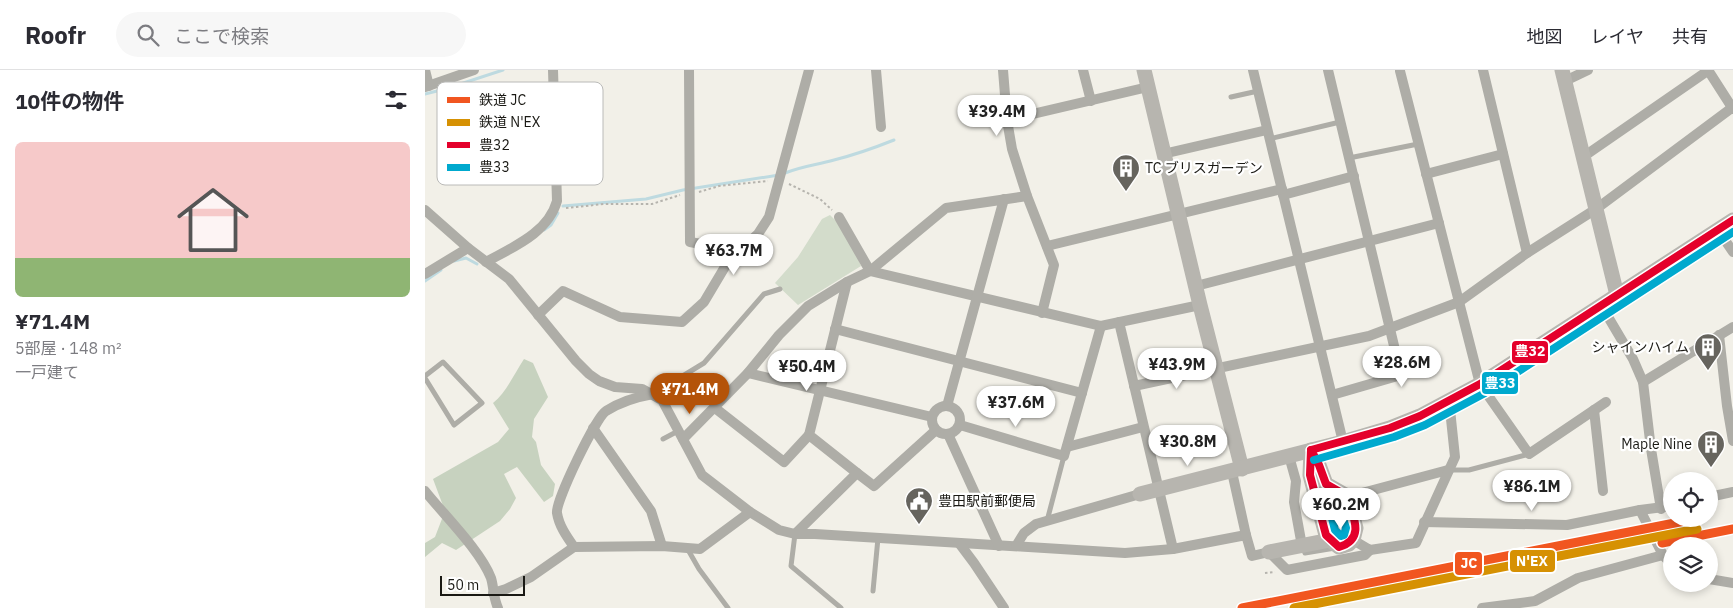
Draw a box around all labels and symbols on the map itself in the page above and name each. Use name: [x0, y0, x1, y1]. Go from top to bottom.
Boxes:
legend: [437, 82, 603, 185]
text: 鉄道 JC: [479, 91, 526, 109]
pin: ¥39.4M: [956, 94, 1038, 137]
text: 鉄道 N'EX: [479, 113, 541, 131]
text: 豊32: [479, 136, 510, 154]
building icon: TC ブリスガーデン: [1111, 153, 1141, 192]
text: 豊33: [479, 158, 510, 176]
place label: TC ブリスガーデン: [1145, 159, 1263, 177]
pin: ¥63.7M: [693, 234, 775, 276]
building icon: シャインハイム: [1693, 332, 1723, 371]
place label: シャインハイム: [1592, 338, 1689, 356]
line badge: 豊32: [1511, 340, 1549, 364]
text: 豊32: [1515, 342, 1545, 360]
pin: ¥28.6M: [1361, 346, 1443, 388]
pin: ¥43.9M: [1136, 348, 1218, 390]
pin: ¥50.4M: [766, 350, 848, 392]
line badge: 豊33: [1481, 371, 1519, 395]
pin: ¥71.4M: [649, 372, 731, 415]
text: 豊33: [1485, 374, 1515, 392]
pin: ¥37.6M: [975, 386, 1057, 428]
pin: ¥30.8M: [1147, 424, 1229, 467]
building icon: Maple Nine: [1696, 429, 1726, 468]
place label: Maple Nine: [1621, 435, 1692, 453]
pin: ¥86.1M: [1491, 470, 1573, 512]
public building icon: 豊田駅前郵便局: [904, 486, 934, 525]
pin: ¥60.2M: [1300, 488, 1382, 530]
place label: 豊田駅前郵便局: [938, 492, 1036, 510]
line badge: N'EX: [1509, 549, 1556, 573]
line badge: JC: [1454, 551, 1483, 576]
text: N'EX: [1516, 552, 1548, 570]
text: JC: [1461, 554, 1477, 572]
scale bar: [440, 573, 525, 596]

